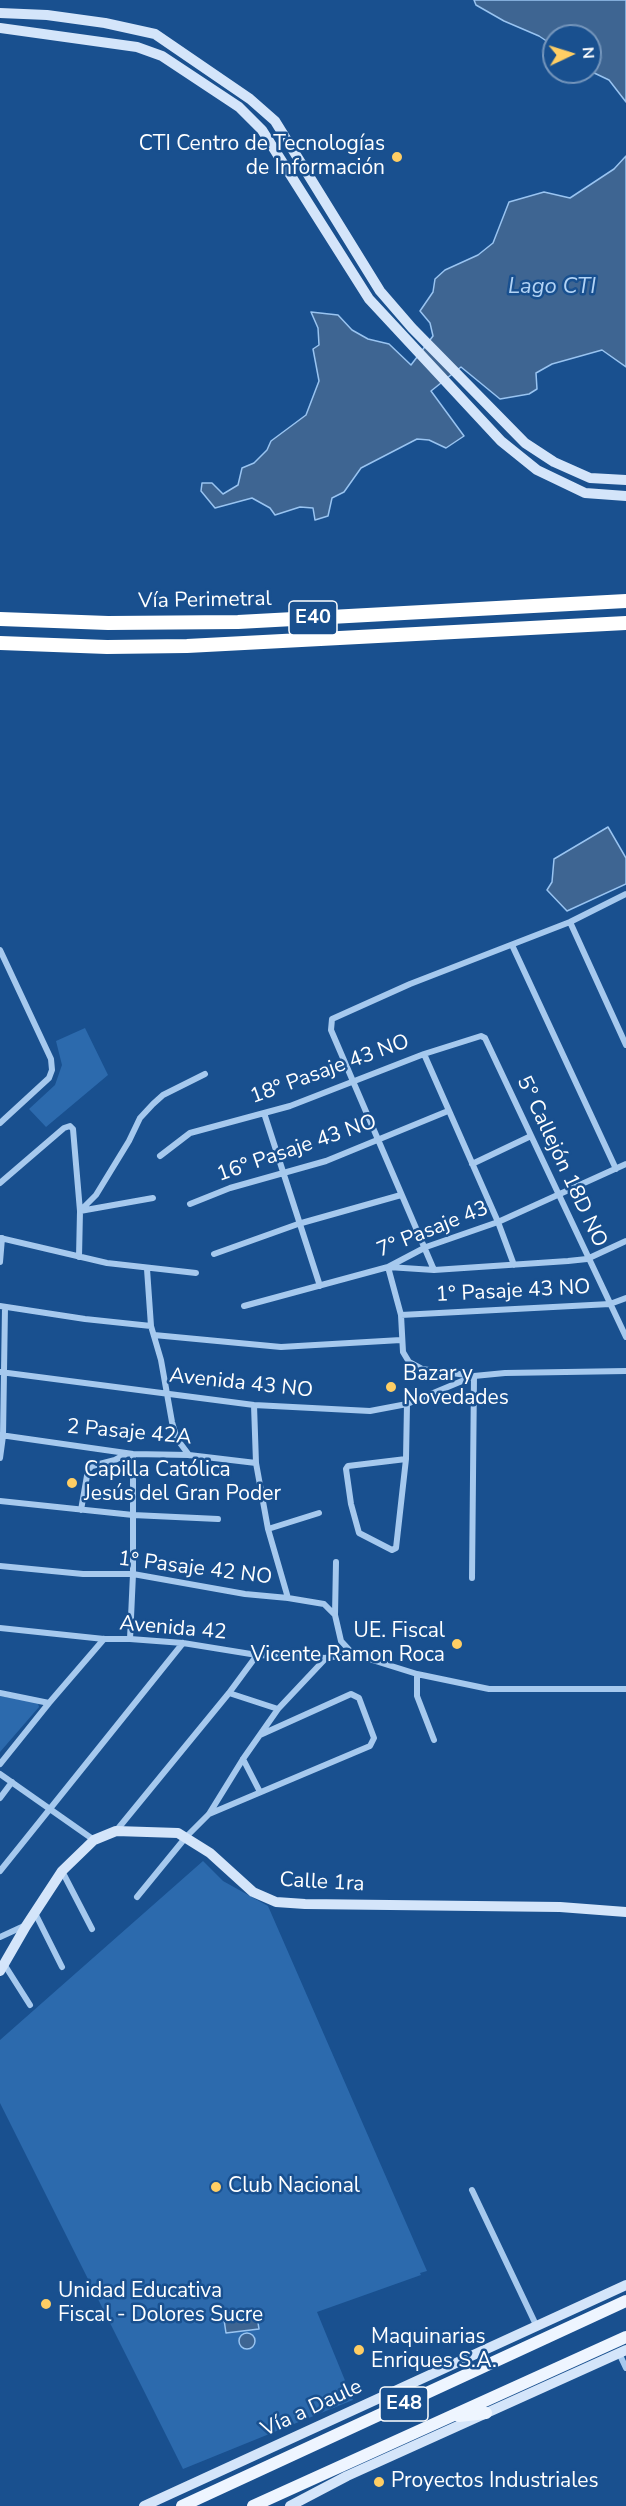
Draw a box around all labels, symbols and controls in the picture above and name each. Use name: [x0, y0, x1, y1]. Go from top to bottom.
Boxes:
north arrow: [542, 24, 602, 84]
text: N: [577, 46, 599, 60]
place label: CTI Centro de Tecnologías de Información: [139, 132, 385, 182]
marker: CTI Centro de Tecnologías de Información: [390, 150, 404, 164]
water label: Lago CTI: [508, 275, 596, 301]
street label: Vía Perimetral: [138, 587, 272, 615]
road number: E40: [289, 601, 337, 635]
street label: 18° Pasaje 43 NO: [247, 1030, 413, 1110]
street label: 5° Callejón 18D NO: [510, 1072, 612, 1252]
street label: 16° Pasaje 43 NO: [214, 1110, 380, 1188]
street label: 7° Pasaje 43: [374, 1196, 492, 1264]
street label: 1° Pasaje 43 NO: [435, 1275, 591, 1309]
place label: Bazar y Novedades: [403, 1362, 509, 1412]
street label: Avenida 43 NO: [168, 1364, 314, 1404]
marker: Bazar y Novedades: [384, 1380, 398, 1394]
street label: 2 Pasaje 42A: [66, 1415, 192, 1451]
place label: Capilla Católica Jesús del Gran Poder: [84, 1458, 281, 1508]
marker: Capilla Católica Jesús del Gran Poder: [65, 1476, 79, 1490]
street label: 1° Pasaje 42 NO: [117, 1547, 273, 1591]
street label: Avenida 42: [118, 1612, 228, 1646]
place label: UE. Fiscal Vicente Ramon Roca: [251, 1619, 445, 1669]
marker: UE. Fiscal Vicente Ramon Roca: [450, 1637, 464, 1651]
street label: Calle 1ra: [279, 1868, 365, 1898]
place label: Club Nacional: [228, 2174, 360, 2200]
marker: Club Nacional: [209, 2180, 223, 2194]
place label: Unidad Educativa Fiscal - Dolores Sucre: [58, 2279, 263, 2329]
marker: Unidad Educativa Fiscal - Dolores Sucre: [39, 2297, 53, 2311]
place label: Maquinarias Enriques S.A.: [371, 2325, 497, 2375]
marker: Maquinarias Enriques S.A.: [352, 2343, 366, 2357]
street label: Vía a Daule: [258, 2375, 366, 2443]
road number: E48: [380, 2387, 428, 2421]
place label: Proyectos Industriales: [391, 2469, 599, 2495]
marker: Proyectos Industriales: [372, 2475, 386, 2489]

